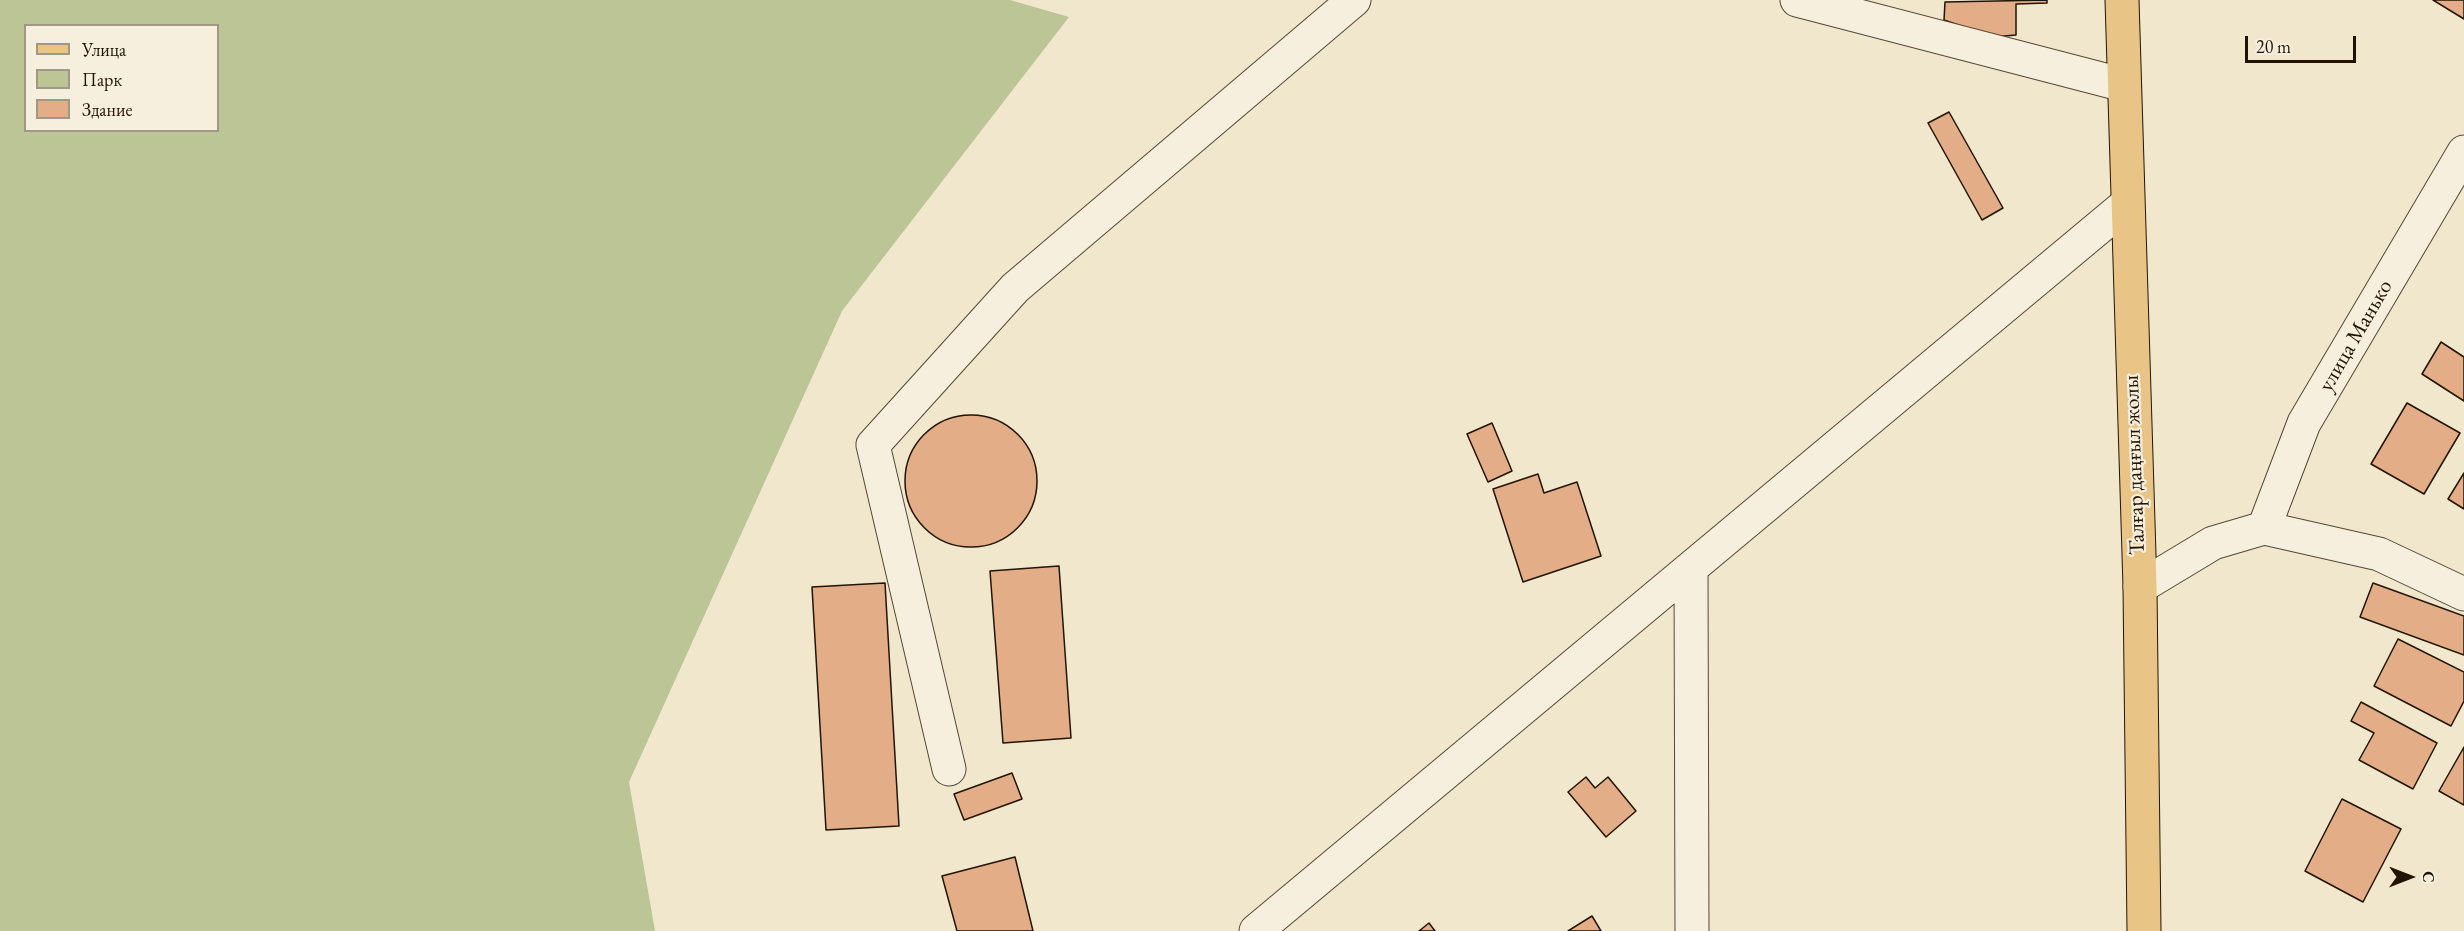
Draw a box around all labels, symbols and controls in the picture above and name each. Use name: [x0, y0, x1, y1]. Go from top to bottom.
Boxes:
legend: [24, 24, 219, 132]
scale bar: [2248, 24, 2359, 62]
text: 20 m: [2256, 35, 2291, 58]
text: Улица: [82, 38, 126, 61]
text: Парк: [82, 68, 122, 91]
text: Здание: [82, 98, 132, 121]
street label: улица Манько: [2313, 275, 2399, 397]
street label: Талғар даңғыл жолы: [2119, 375, 2151, 555]
north arrow: [2380, 847, 2440, 907]
text: С: [2418, 871, 2439, 883]

